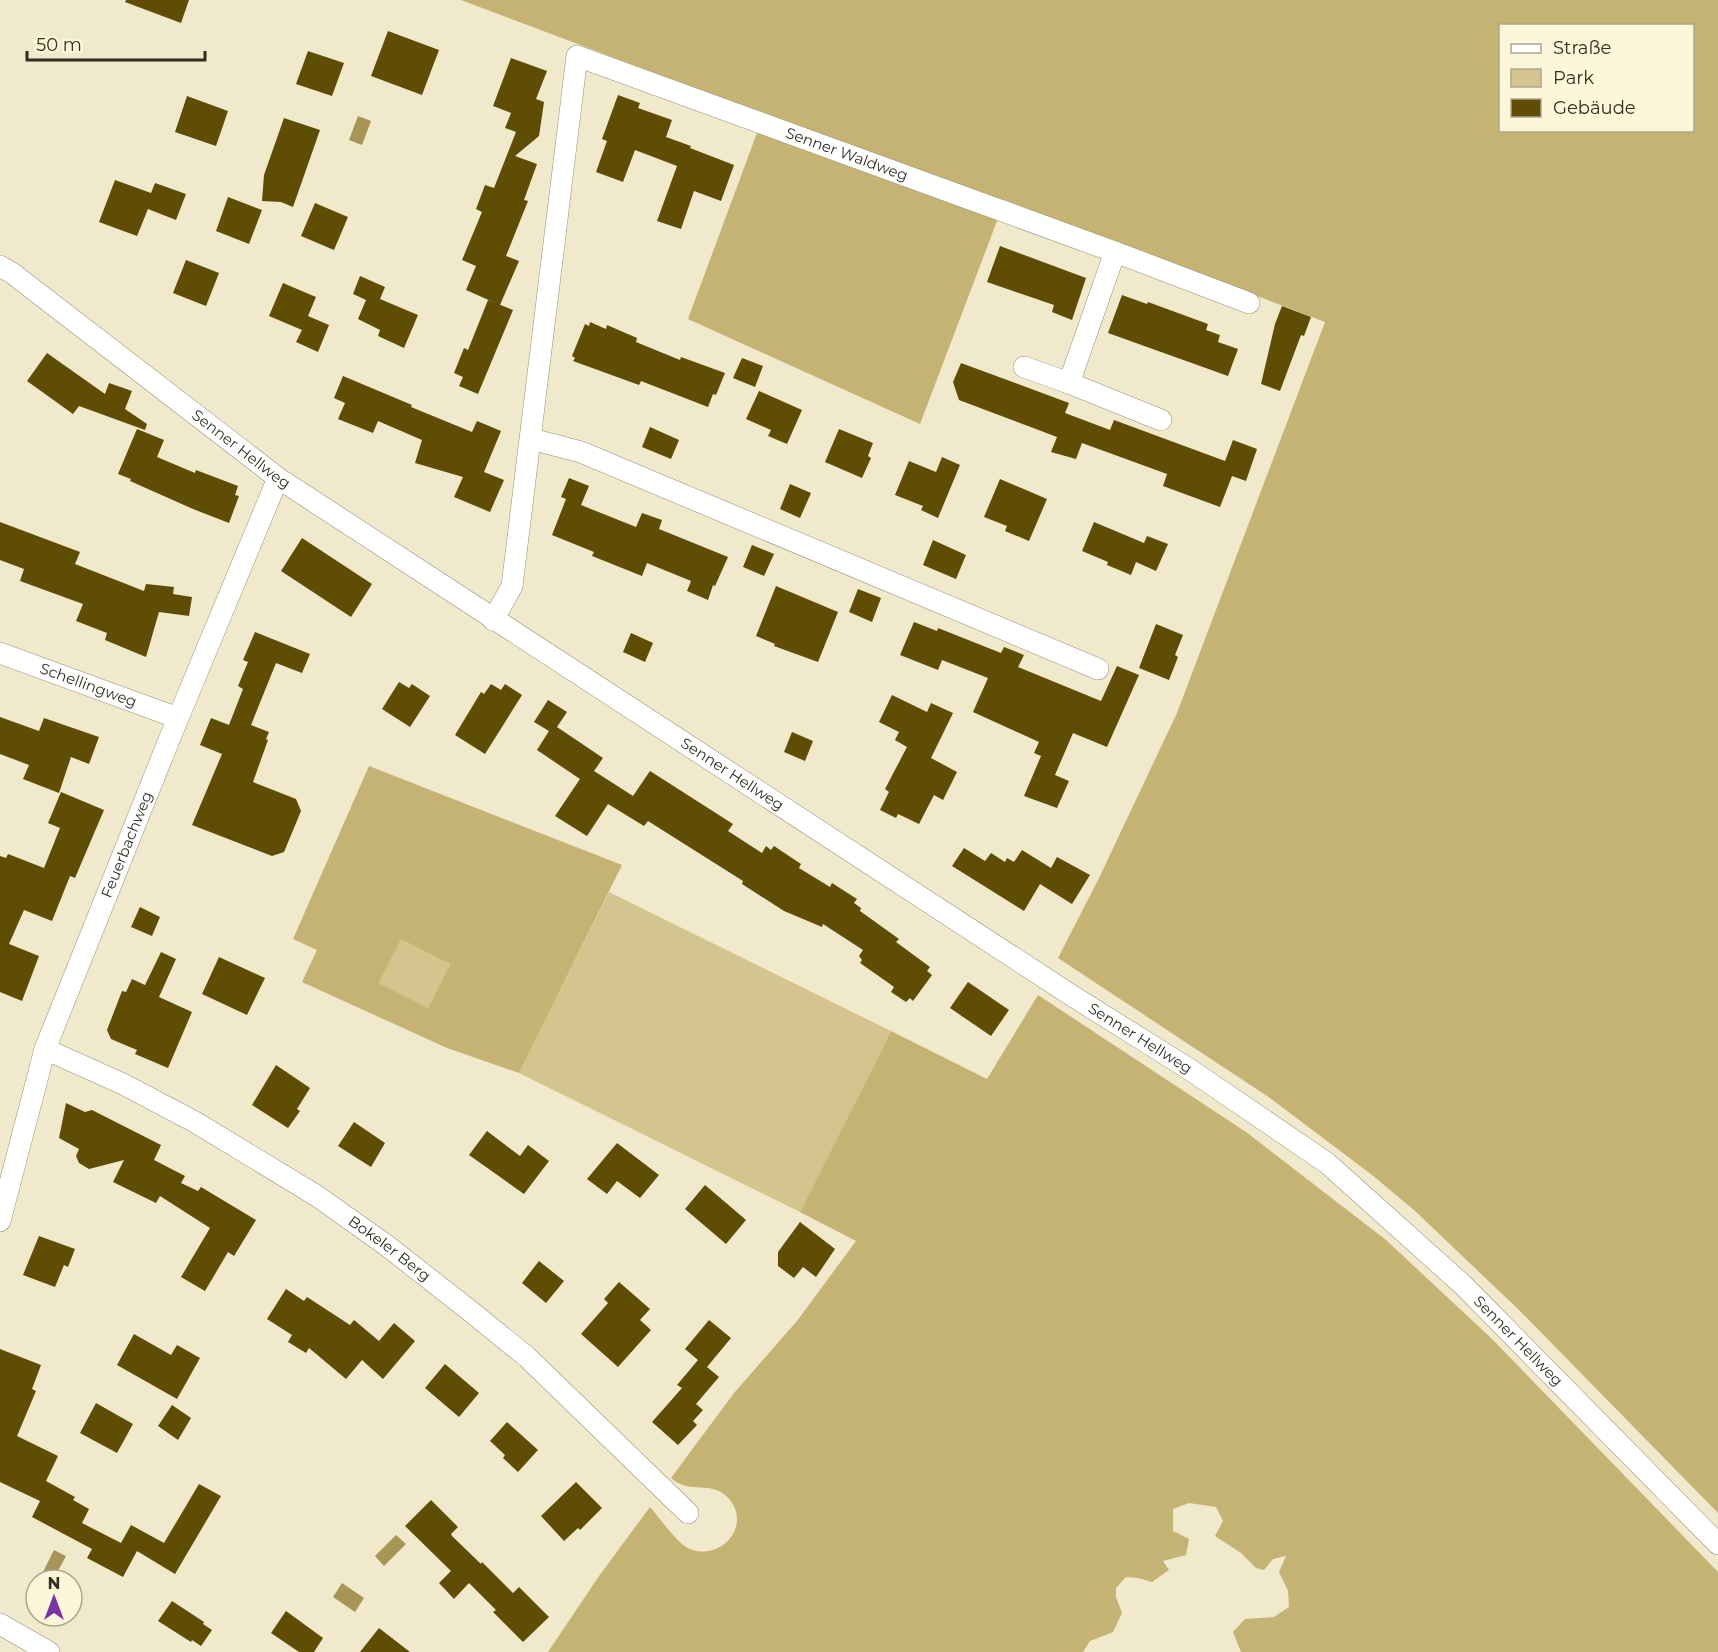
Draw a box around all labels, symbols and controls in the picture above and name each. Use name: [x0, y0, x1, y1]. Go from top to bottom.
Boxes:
scale bar: [27, 24, 206, 62]
legend: [1499, 24, 1694, 132]
text: 50 m: [36, 34, 82, 56]
text: Straße: [1553, 37, 1612, 59]
text: Park: [1553, 67, 1594, 89]
text: Gebäude: [1553, 97, 1636, 119]
street label: Senner Waldweg: [783, 123, 911, 185]
street label: Senner Hellweg: [188, 405, 294, 493]
street label: Schellingweg: [37, 658, 139, 711]
street label: Senner Hellweg: [677, 733, 788, 814]
street label: Feuerbachweg: [97, 788, 156, 900]
street label: Senner Hellweg: [1085, 998, 1196, 1078]
street label: Bokeler Berg: [345, 1211, 434, 1285]
street label: Senner Hellweg: [1470, 1292, 1567, 1390]
north arrow: [24, 1568, 84, 1628]
text: N: [48, 1574, 60, 1593]

